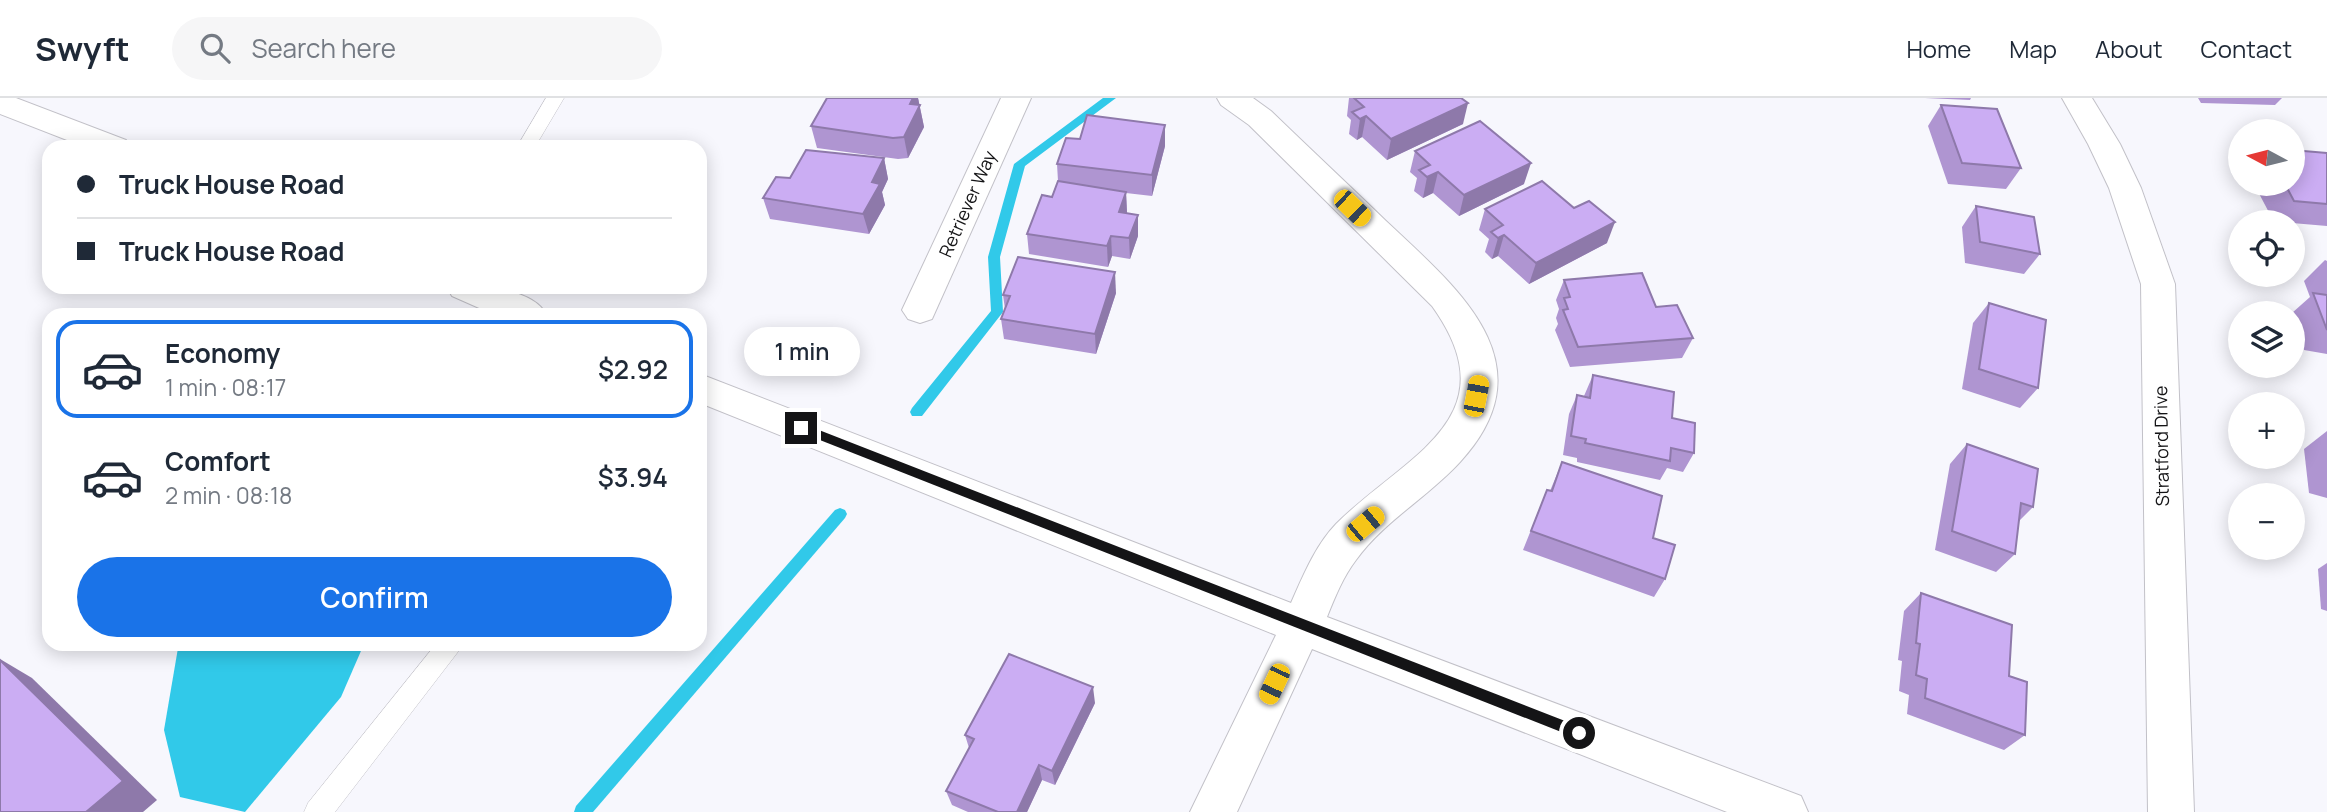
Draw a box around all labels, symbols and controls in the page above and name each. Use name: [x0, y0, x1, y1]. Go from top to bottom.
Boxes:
search box: [172, 17, 662, 80]
text: Swyft: [35, 26, 130, 71]
icon: search: [196, 29, 234, 67]
text: Search here: [252, 30, 396, 66]
text: Home: [1906, 32, 1971, 65]
text: Map: [2009, 32, 2057, 65]
text: About: [2095, 32, 2163, 65]
text: Contact: [2201, 32, 2292, 65]
north arrow: [2228, 119, 2305, 196]
map controls: [2228, 119, 2305, 560]
street label: Retriever Way: [933, 146, 1002, 261]
text: Truck House Road: [119, 166, 345, 202]
car: [1330, 186, 1375, 230]
button: locate: [2228, 210, 2305, 287]
text: Truck House Road: [119, 233, 345, 269]
button: layers: [2228, 301, 2305, 378]
callout: 1 min: [743, 327, 859, 376]
text: Economy: [165, 335, 280, 371]
text: 1 min: [775, 335, 829, 367]
icon: car: [81, 338, 144, 401]
text: $2.92: [598, 351, 668, 387]
text: 1 min · 08:17: [165, 371, 286, 403]
car: [1462, 373, 1491, 419]
street label: Stratford Drive: [2148, 385, 2174, 507]
button: +: [2228, 392, 2305, 469]
route end: [785, 412, 817, 444]
text: Comfort: [165, 443, 271, 479]
icon: car: [81, 446, 144, 509]
text: $3.94: [598, 459, 668, 495]
text: 2 min · 08:18: [165, 479, 292, 511]
button: −: [2228, 483, 2305, 560]
car: [1343, 502, 1388, 546]
button: Confirm: [77, 557, 672, 637]
car: [1256, 661, 1293, 707]
route start: [1563, 717, 1595, 749]

